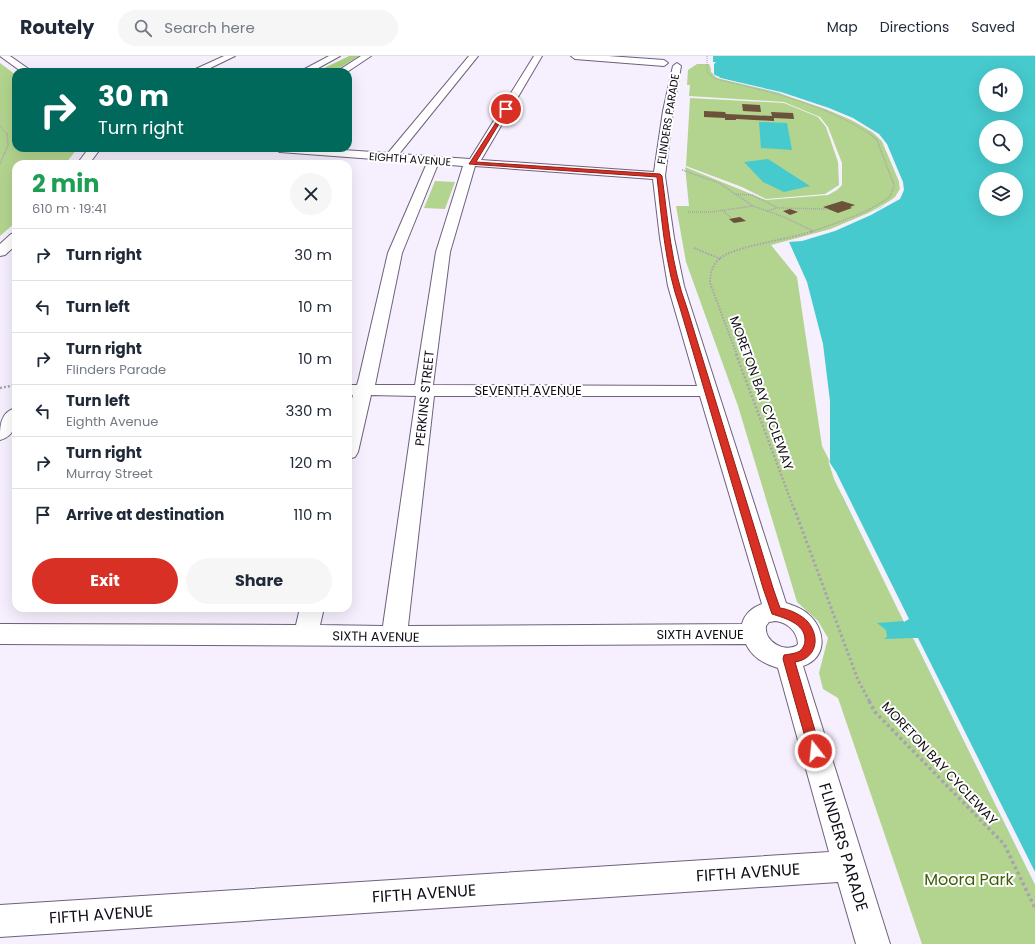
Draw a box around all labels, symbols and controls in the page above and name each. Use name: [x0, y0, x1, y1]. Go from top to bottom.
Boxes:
search box: [118, 10, 398, 46]
text: Routely: [20, 14, 94, 41]
icon: search: [132, 17, 154, 39]
text: Search here: [164, 17, 255, 38]
text: Map: [827, 17, 858, 37]
text: Directions: [880, 17, 949, 37]
text: Saved: [971, 17, 1015, 37]
map controls: [979, 68, 1023, 216]
button: sound: [979, 68, 1023, 112]
street label: FLINDERS PARADE: [653, 73, 683, 165]
text: 30 m: [98, 77, 169, 116]
icon: right: [32, 84, 84, 136]
pin: [489, 92, 523, 126]
icon: arrive: [495, 98, 517, 120]
text: Turn right: [98, 115, 184, 140]
button: search: [979, 120, 1023, 164]
street label: EIGHTH AVENUE: [368, 148, 452, 170]
text: 2 min: [32, 167, 99, 200]
button: layers: [979, 172, 1023, 216]
button: close: [290, 173, 332, 215]
text: 610 m · 19:41: [32, 199, 107, 218]
icon: right: [32, 244, 54, 266]
text: Turn right: [66, 244, 142, 265]
text: 30 m: [294, 244, 332, 265]
icon: left: [32, 296, 54, 318]
text: Turn left: [66, 296, 130, 317]
text: 10 m: [298, 296, 332, 317]
street label: MORETON BAY CYCLEWAY: [725, 314, 798, 473]
text: Turn right: [66, 338, 142, 359]
icon: right: [32, 348, 54, 370]
text: 10 m: [298, 348, 332, 369]
street label: PERKINS STREET: [410, 349, 439, 447]
text: Flinders Parade: [66, 360, 166, 379]
street label: SEVENTH AVENUE: [474, 381, 582, 400]
text: Turn left: [66, 390, 130, 411]
icon: left: [32, 400, 54, 422]
text: 330 m: [285, 400, 332, 421]
text: Eighth Avenue: [66, 412, 158, 431]
text: Turn right: [66, 442, 142, 463]
icon: right: [32, 452, 54, 474]
text: 120 m: [290, 452, 332, 473]
text: Murray Street: [66, 464, 153, 483]
icon: arrive: [32, 504, 54, 526]
text: Arrive at destination: [66, 504, 224, 525]
text: 110 m: [294, 504, 332, 525]
button: Exit: [32, 558, 178, 604]
button: Share: [186, 558, 332, 604]
street label: SIXTH AVENUE: [656, 625, 744, 644]
street label: SIXTH AVENUE: [332, 626, 420, 647]
street label: MORETON BAY CYCLEWAY: [877, 697, 1002, 830]
position arrow: [794, 730, 836, 772]
street label: FLINDERS PARADE: [813, 780, 874, 914]
street label: FIFTH AVENUE: [695, 857, 801, 888]
park label: Moora Park: [924, 868, 1015, 891]
street label: FIFTH AVENUE: [371, 878, 477, 909]
street label: FIFTH AVENUE: [48, 899, 154, 930]

